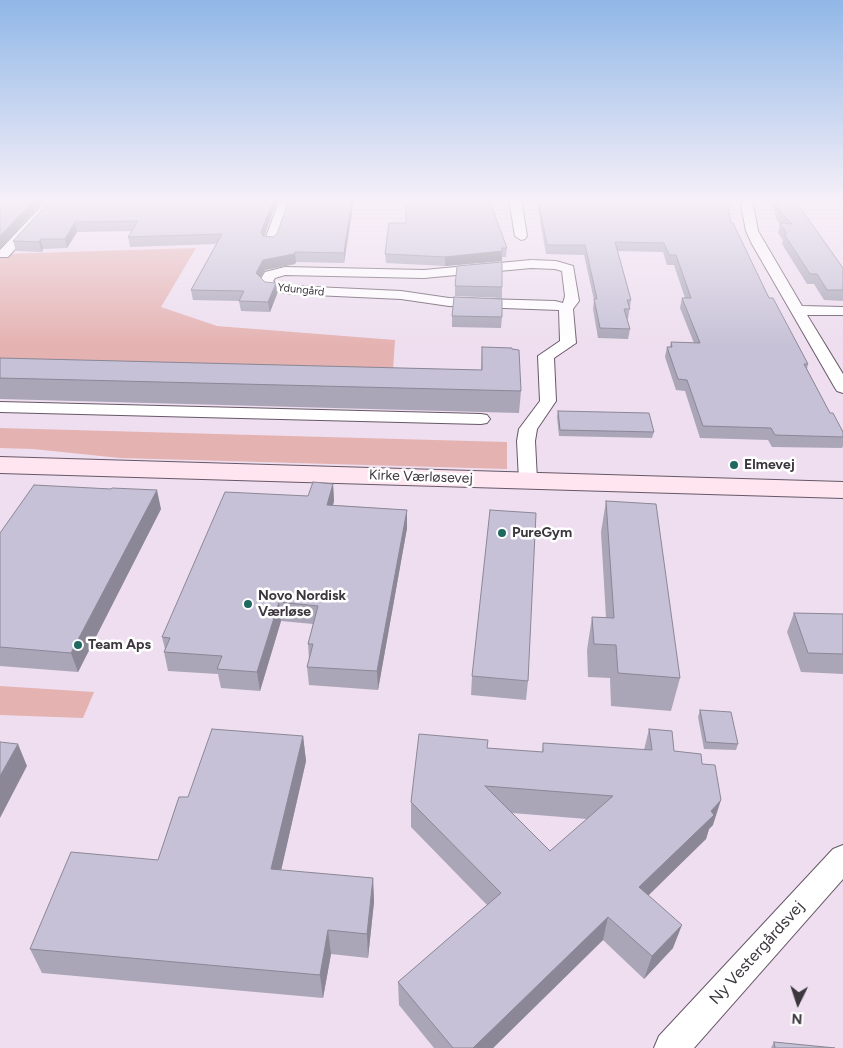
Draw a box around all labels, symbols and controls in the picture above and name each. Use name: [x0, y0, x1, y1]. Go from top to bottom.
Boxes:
street label: Ydungård: [277, 281, 325, 299]
place label: Elmevej: [744, 457, 795, 473]
marker: Elmevej: [728, 459, 740, 471]
street label: Kirke Værløsevej: [369, 467, 473, 487]
place label: PureGym: [512, 525, 572, 541]
marker: PureGym: [496, 527, 508, 539]
place label: Novo Nordisk Værløse: [258, 588, 346, 620]
marker: Novo Nordisk Værløse: [242, 598, 254, 610]
place label: Team Aps: [88, 637, 151, 653]
marker: Team Aps: [72, 639, 84, 651]
street label: Ny Vestergårdsvej: [706, 897, 808, 1009]
north arrow: [773, 978, 823, 1028]
text: N: [791, 1010, 803, 1027]

